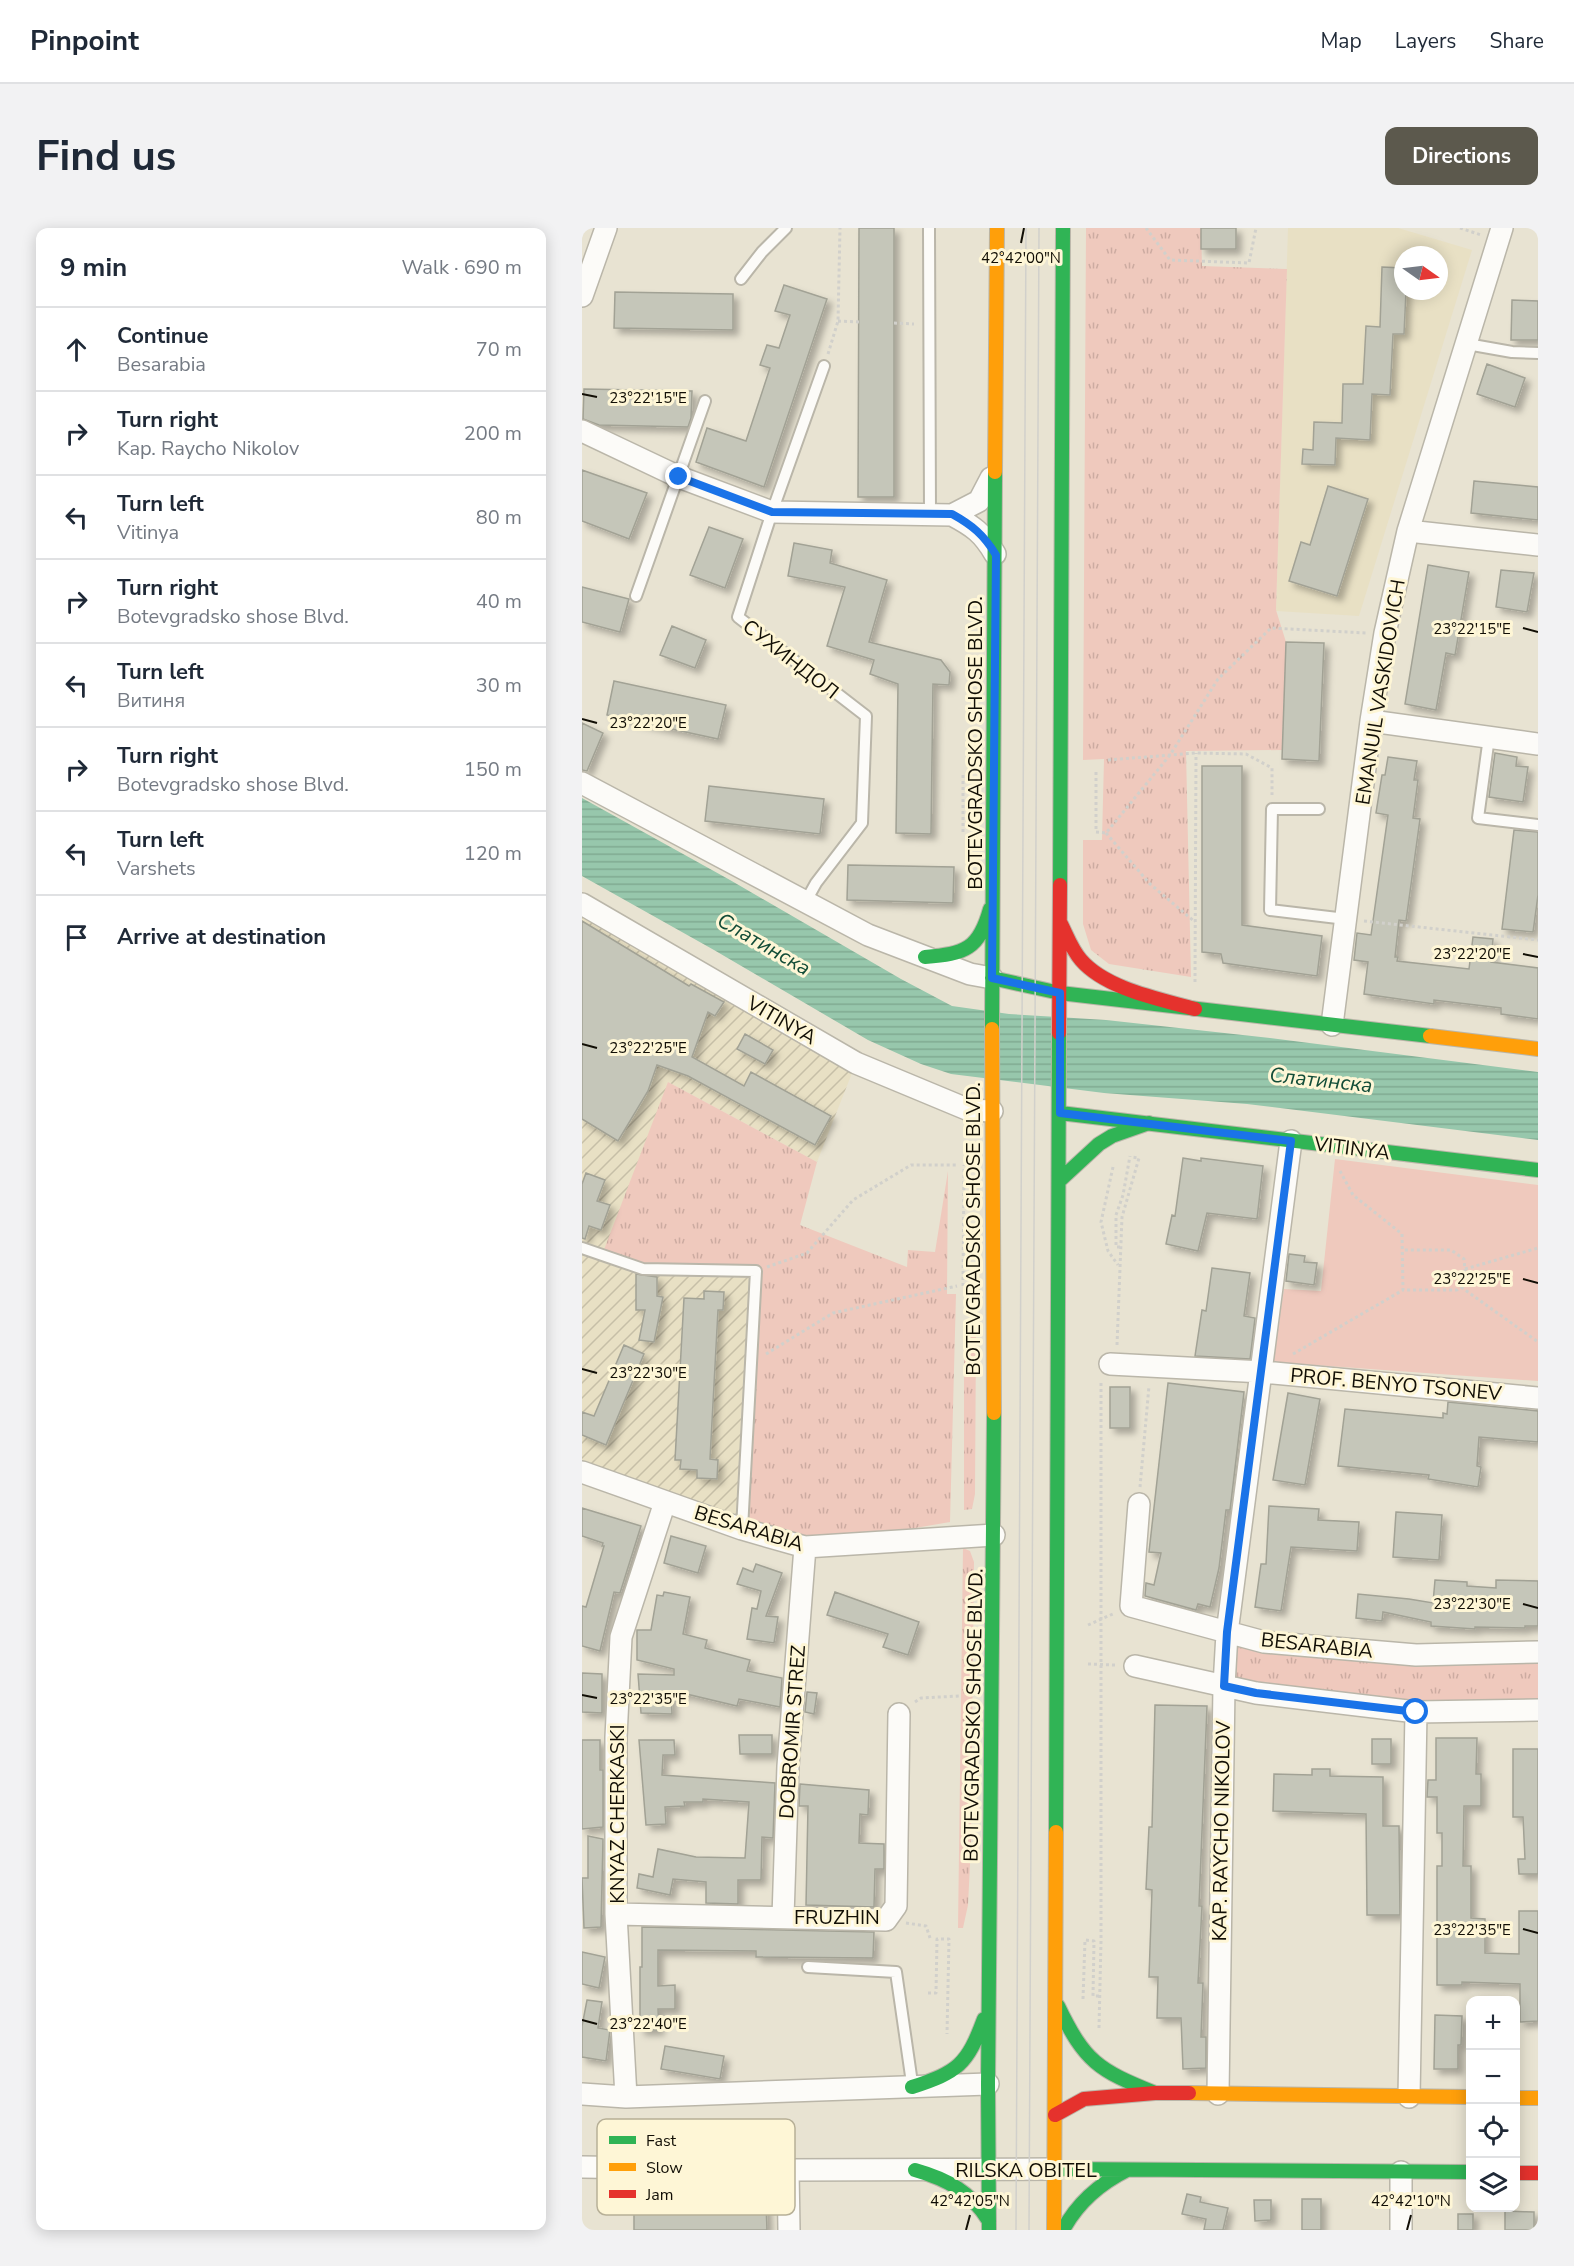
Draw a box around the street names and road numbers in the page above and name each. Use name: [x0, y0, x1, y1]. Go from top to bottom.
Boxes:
street label: EMANUIL VASKIDOVICH: [1349, 577, 1412, 807]
street label: BOTEVGRADSKO SHOSE BLVD.: [962, 596, 989, 890]
street label: СУХИНДОЛ: [737, 613, 844, 705]
street label: VITINYA: [741, 989, 822, 1051]
street label: BOTEVGRADSKO SHOSE BLVD.: [960, 1082, 987, 1376]
street label: VITINYA: [1312, 1130, 1392, 1167]
street label: PROF. BENYO TSONEV: [1289, 1362, 1503, 1407]
street label: BESARABIA: [691, 1499, 807, 1558]
street label: BOTEVGRADSKO SHOSE BLVD.: [957, 1568, 990, 1862]
street label: BESARABIA: [1259, 1626, 1375, 1665]
street label: DOBROMIR STREZ: [773, 1644, 812, 1820]
street label: KAP. RAYCHO NIKOLOV: [1206, 1720, 1237, 1942]
street label: KNYAZ CHERKASKI: [604, 1724, 631, 1904]
street label: FRUZHIN: [794, 1904, 880, 1931]
street label: RILSKA OBITEL: [955, 2157, 1097, 2184]

